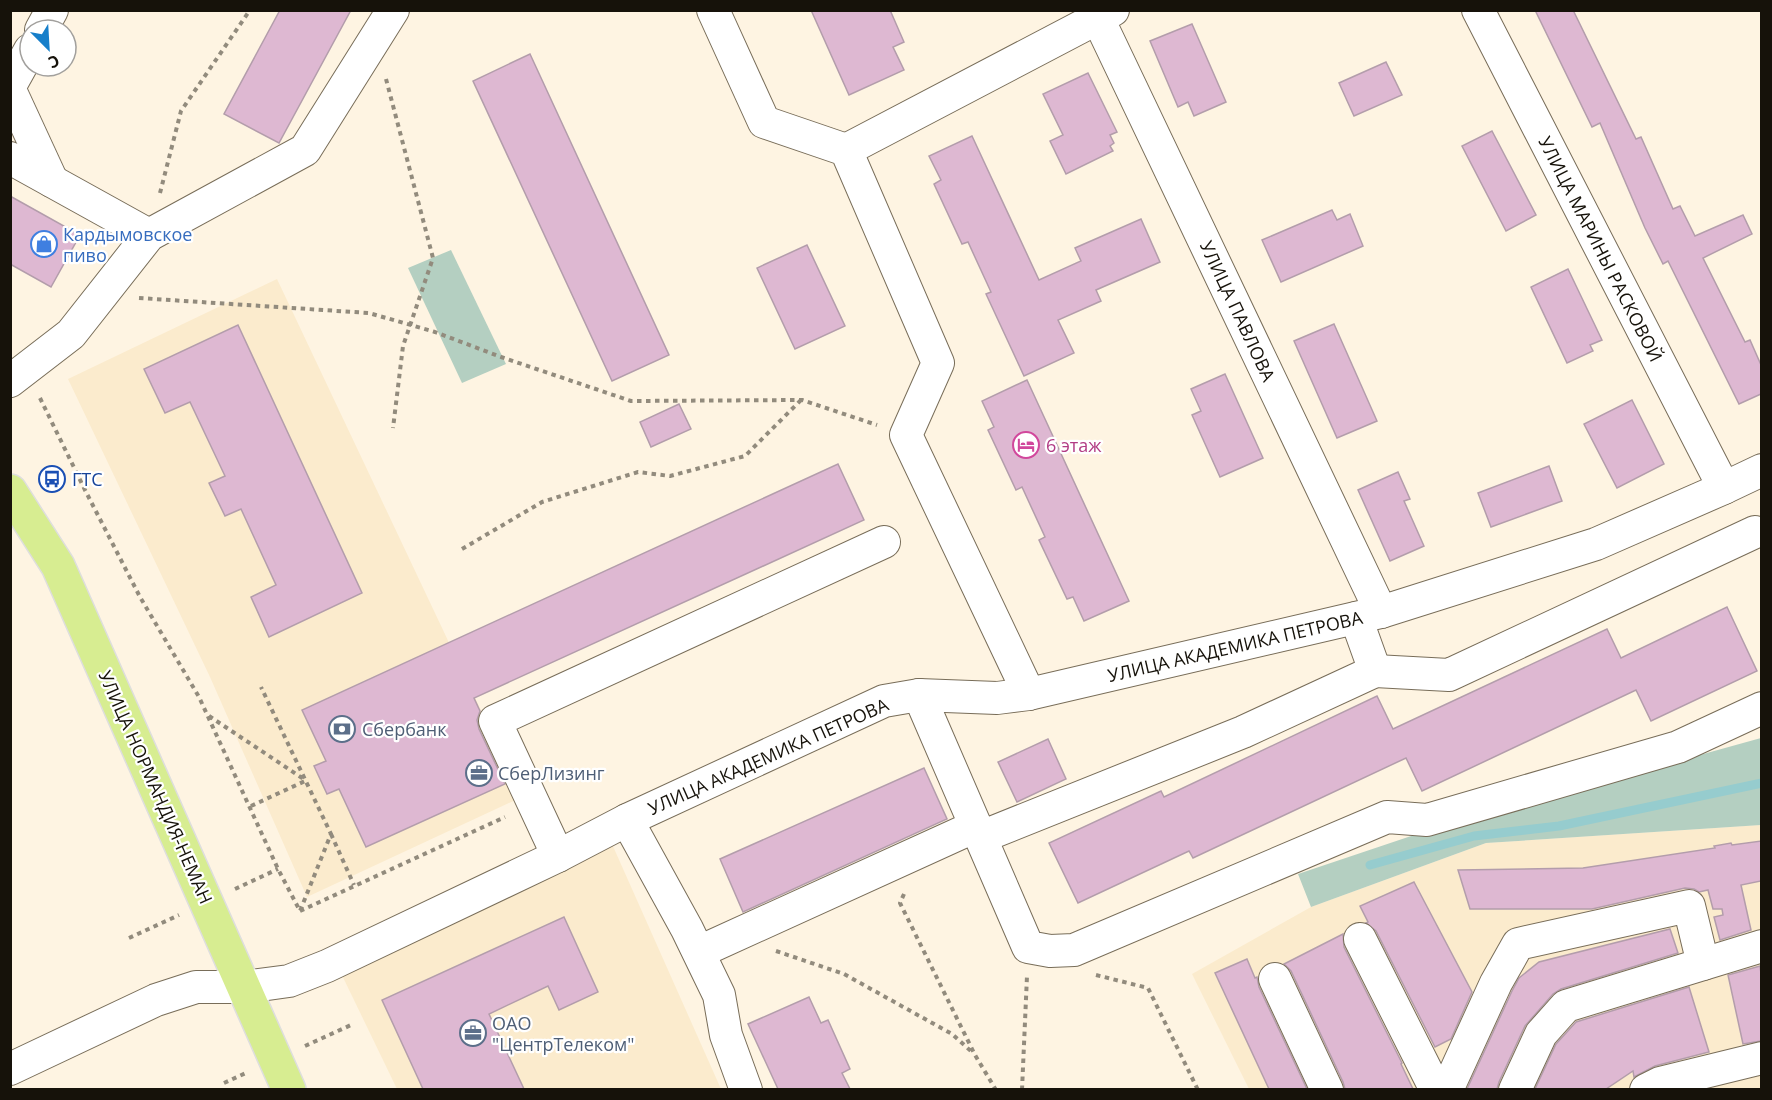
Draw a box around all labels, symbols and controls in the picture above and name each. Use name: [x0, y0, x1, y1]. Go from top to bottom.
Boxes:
north arrow: [18, 18, 78, 78]
text: С: [45, 50, 63, 74]
street label: УЛИЦА МАРИНЫ РАСКОВОЙ: [1534, 132, 1668, 366]
place label: Кардымовское пиво: [63, 222, 192, 267]
shop icon: Кардымовское пиво: [29, 229, 59, 259]
street label: УЛИЦА ПАВЛОВА: [1195, 237, 1281, 386]
hotel icon: 6 этаж: [1011, 430, 1041, 460]
place label: 6 этаж: [1046, 433, 1102, 457]
bus stop icon: ГТС: [37, 464, 67, 494]
place label: ГТС: [72, 467, 103, 491]
street label: УЛИЦА АКАДЕМИКА ПЕТРОВА: [1105, 605, 1365, 687]
street label: УЛИЦА НОРМАНДИЯ-НЕМАН: [94, 667, 218, 907]
street label: УЛИЦА АКАДЕМИКА ПЕТРОВА: [644, 692, 892, 820]
bank icon: Сбербанк: [327, 714, 357, 744]
place label: Сбербанк: [362, 717, 447, 741]
office icon: СберЛизинг: [464, 758, 494, 788]
place label: СберЛизинг: [498, 761, 605, 785]
place label: ОАО "ЦентрТелеком": [492, 1011, 634, 1056]
office icon: ОАО "ЦентрТелеком": [458, 1018, 488, 1048]

